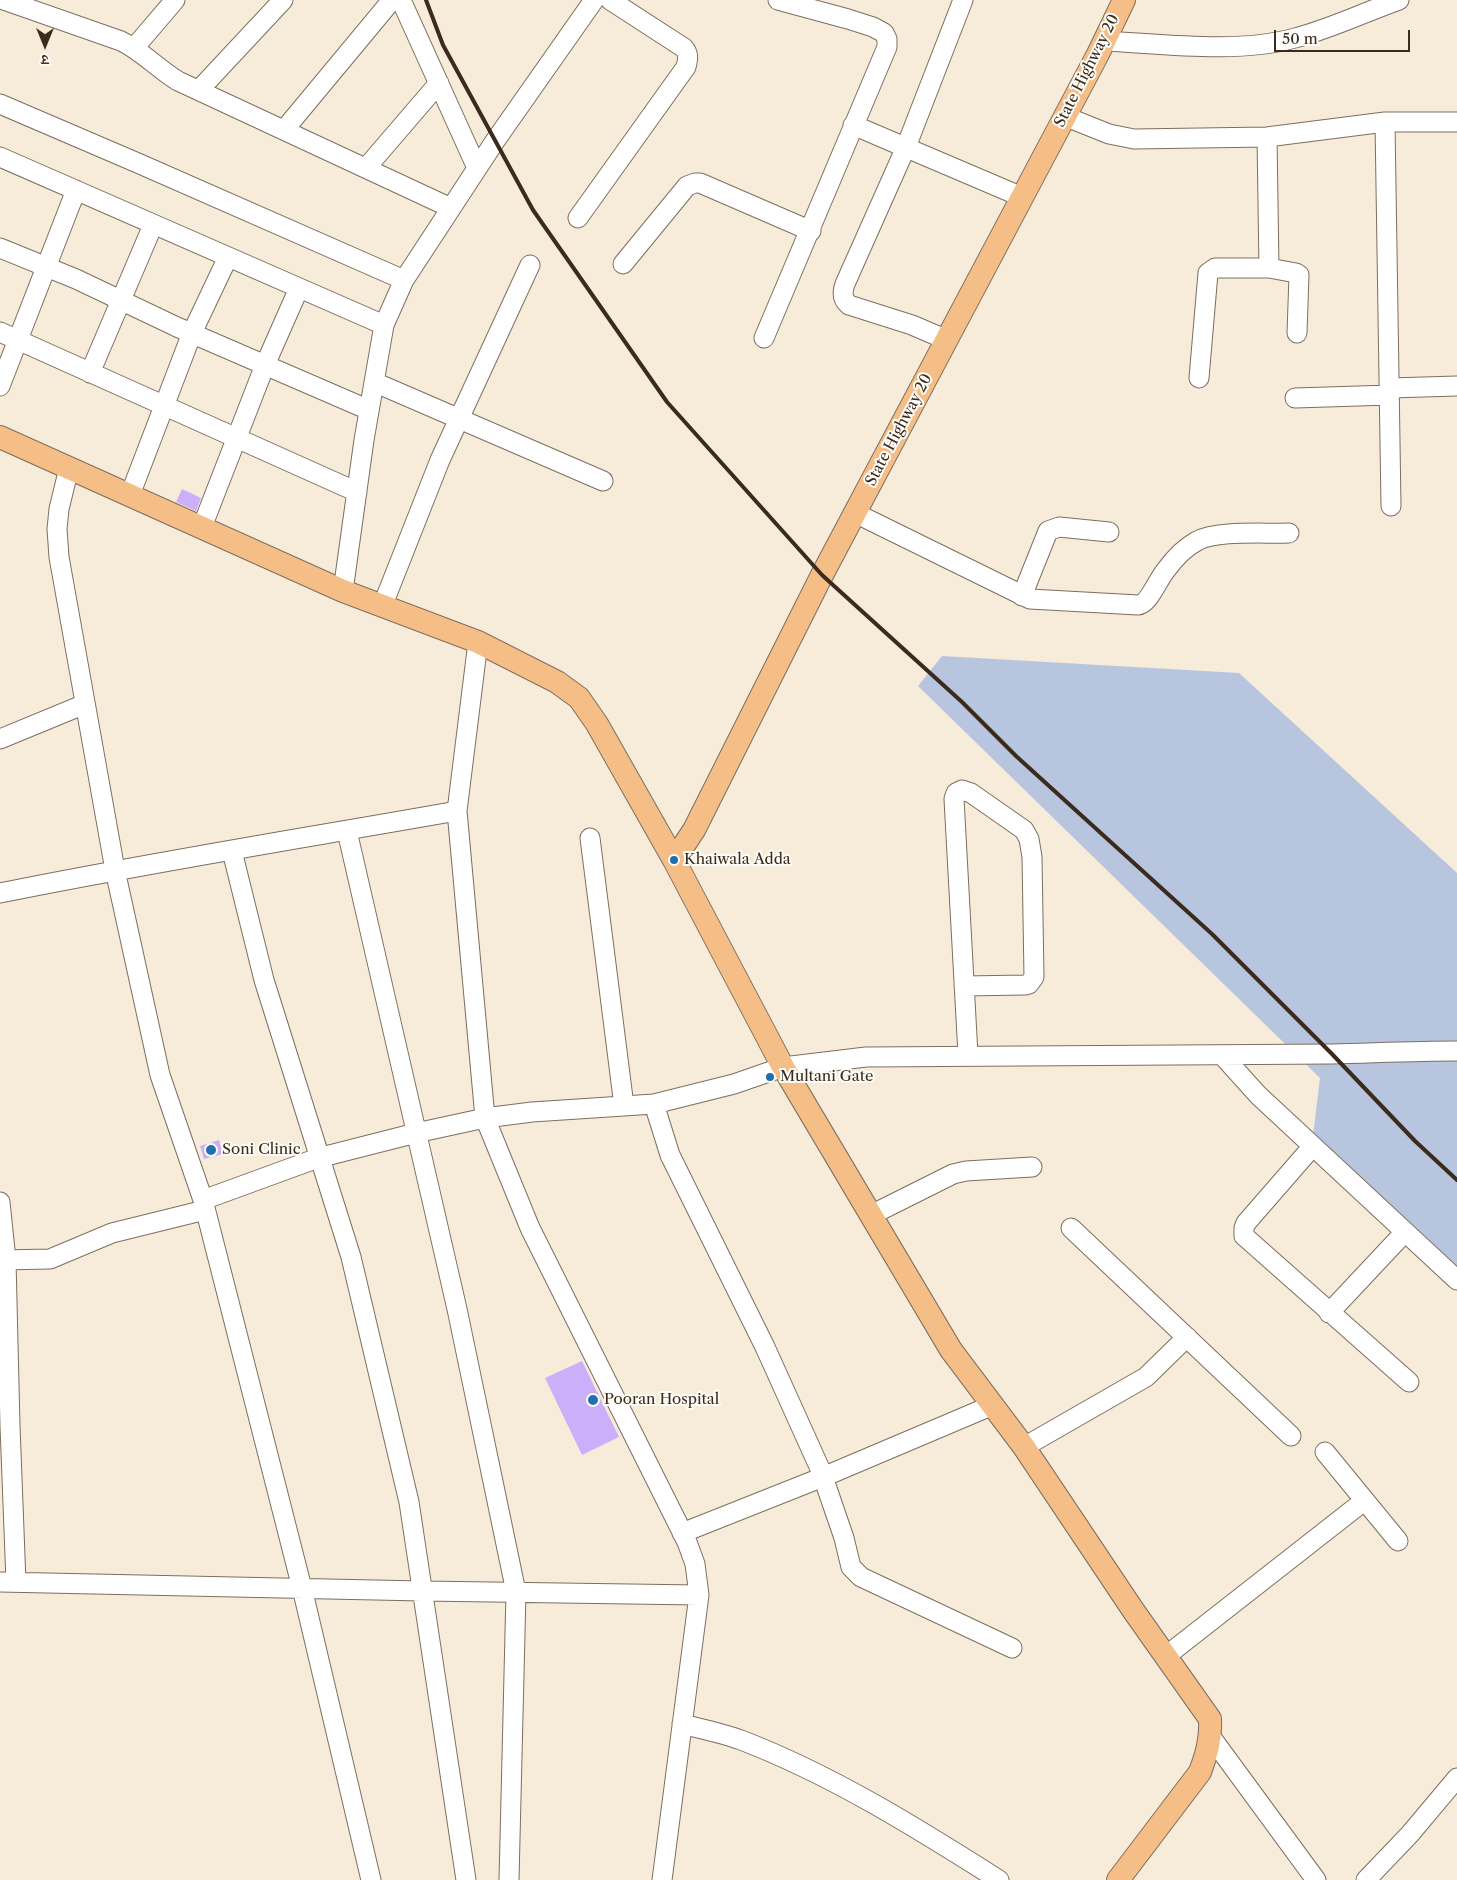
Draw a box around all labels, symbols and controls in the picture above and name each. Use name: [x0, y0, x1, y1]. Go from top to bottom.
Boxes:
street label: State Highway 20: [1051, 12, 1123, 130]
north arrow: [20, 20, 70, 70]
scale bar: [1277, 20, 1413, 52]
text: 50 m: [1282, 29, 1318, 48]
text: उ: [41, 51, 49, 69]
street label: State Highway 20: [862, 371, 936, 489]
place label: Khaiwala Adda: [684, 851, 791, 869]
marker: Khaiwala Adda: [668, 854, 680, 866]
place label: Multani Gate: [780, 1068, 873, 1086]
marker: Multani Gate: [764, 1071, 776, 1083]
place label: Soni Clinic: [222, 1141, 301, 1159]
marker: Soni Clinic: [204, 1143, 218, 1157]
place label: Pooran Hospital: [604, 1391, 719, 1409]
marker: Pooran Hospital: [586, 1393, 600, 1407]

